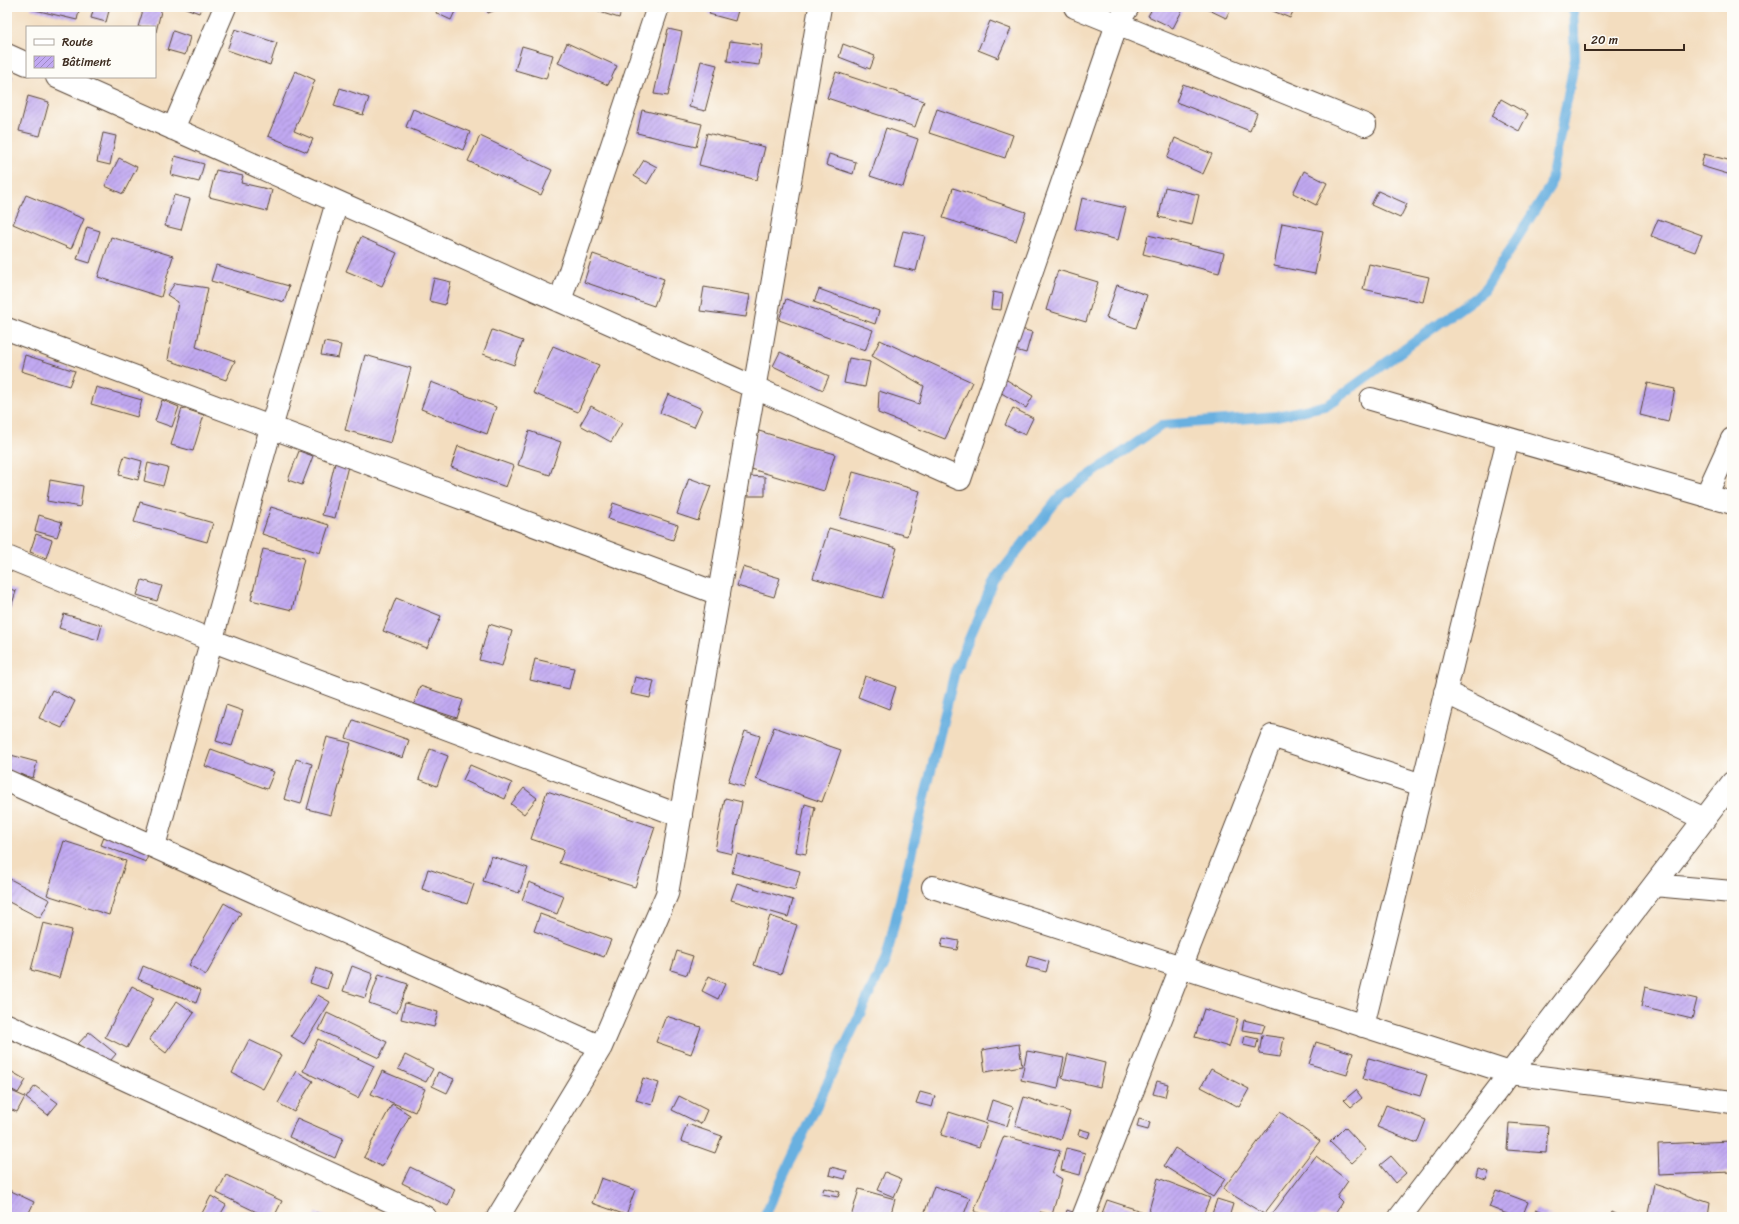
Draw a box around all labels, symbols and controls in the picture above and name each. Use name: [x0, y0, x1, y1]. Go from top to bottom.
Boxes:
legend: [26, 26, 156, 78]
scale bar: [1585, 26, 1684, 52]
text: 20 m: [1591, 29, 1618, 51]
text: Route: [62, 31, 93, 53]
text: Bâtiment: [62, 51, 111, 73]

